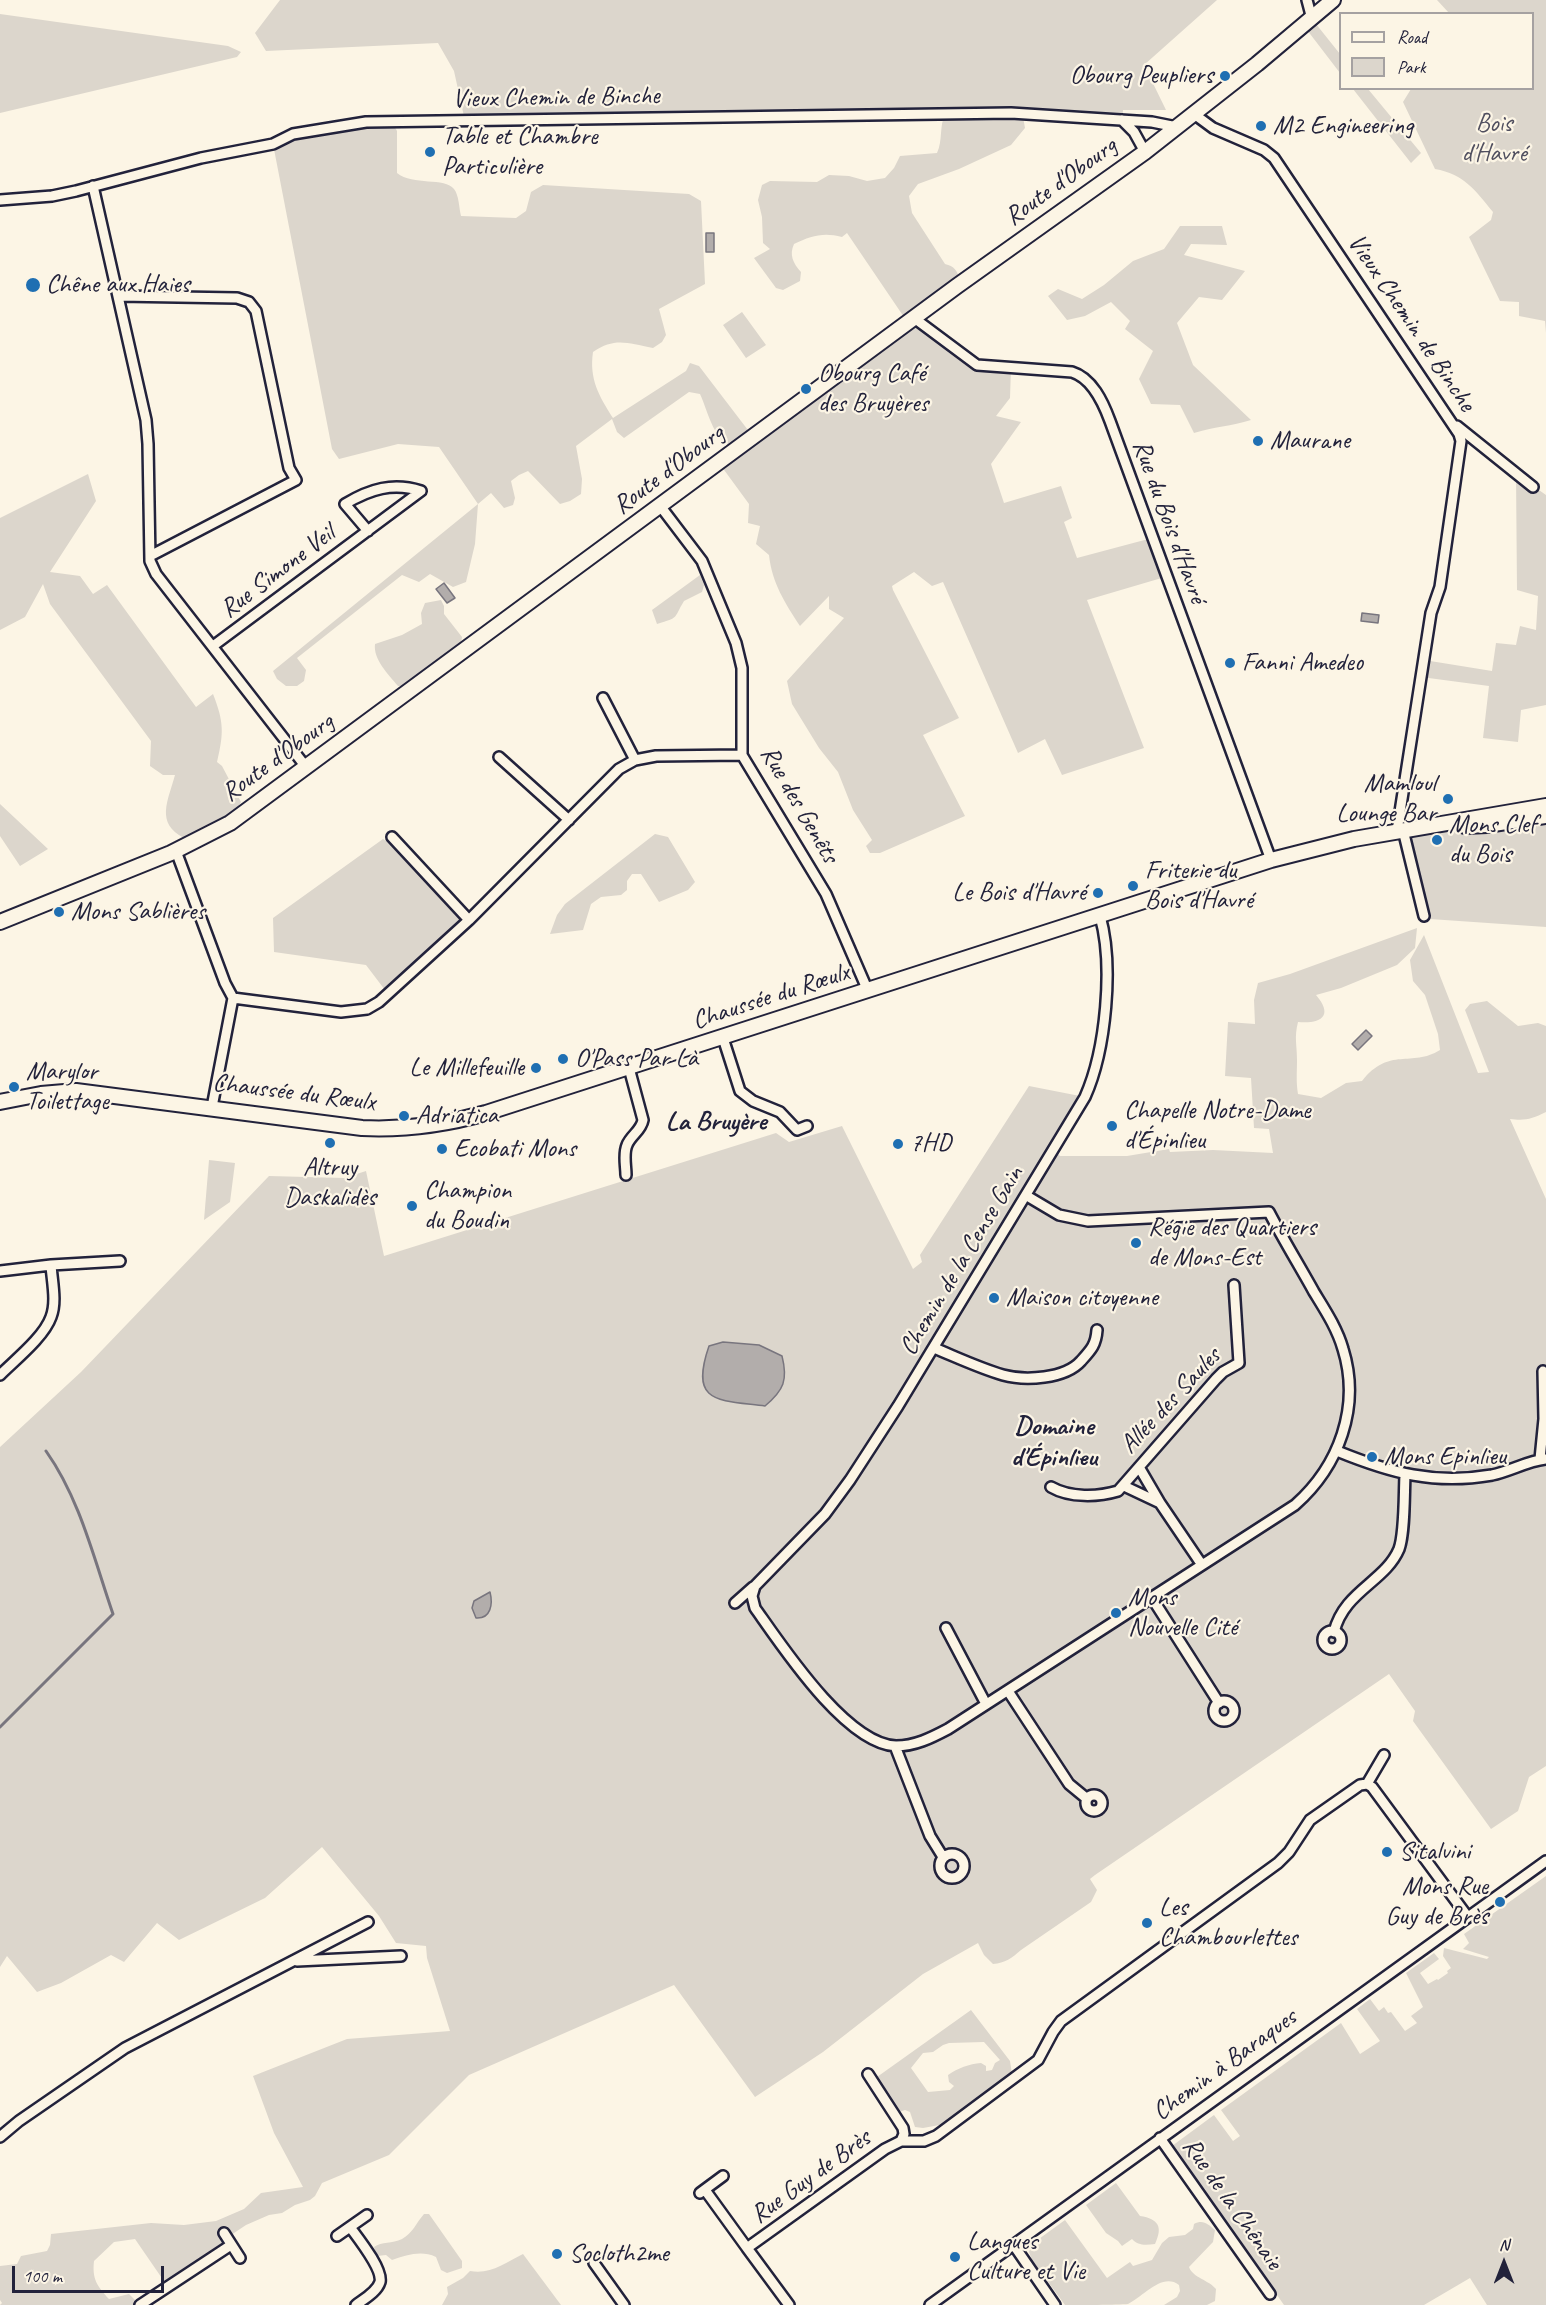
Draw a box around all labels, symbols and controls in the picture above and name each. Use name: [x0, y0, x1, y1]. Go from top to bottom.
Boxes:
legend: [1339, 12, 1534, 90]
text: Road: [1397, 26, 1427, 48]
text: Park: [1397, 56, 1426, 78]
place label: Obourg Peupliers: [1070, 60, 1213, 92]
marker: Obourg Peupliers: [1218, 69, 1232, 83]
street label: Vieux Chemin de Binche: [452, 81, 660, 115]
park label: Bois d'Havré: [1461, 108, 1527, 170]
place label: M2 Engineering: [1273, 110, 1413, 142]
marker: M2 Engineering: [1254, 119, 1268, 133]
place label: Table et Chambre Particulière: [442, 121, 597, 182]
street label: Route d'Obourg: [999, 131, 1123, 233]
marker: Table et Chambre Particulière: [423, 145, 437, 159]
street label: Vieux Chemin de Binche: [1340, 228, 1482, 418]
place label: Chêne aux Haies: [46, 269, 190, 301]
marker: Chêne aux Haies: [24, 276, 42, 294]
place label: Obourg Café des Bruyères: [818, 358, 928, 420]
marker: Obourg Café des Bruyères: [799, 382, 813, 396]
street label: Route d'Obourg: [607, 418, 731, 522]
place label: Maurane: [1270, 425, 1350, 457]
marker: Maurane: [1251, 434, 1265, 448]
street label: Rue du Bois d'Havré: [1125, 436, 1213, 608]
street label: Rue Simone Veil: [215, 519, 341, 625]
place label: Fanni Amedeo: [1242, 647, 1363, 679]
marker: Fanni Amedeo: [1223, 656, 1237, 670]
street label: Route d'Obourg: [216, 707, 340, 809]
street label: Rue des Genêts: [753, 741, 845, 869]
place label: Mamloul Lounge Bar: [1336, 768, 1436, 830]
marker: Mamloul Lounge Bar: [1441, 792, 1455, 806]
place label: Mons Clef du Bois: [1449, 809, 1537, 870]
marker: Mons Clef du Bois: [1430, 833, 1444, 847]
place label: Friterie du Bois d'Havré: [1145, 855, 1253, 916]
place label: Le Bois d'Havré: [952, 877, 1086, 909]
marker: Friterie du Bois d'Havré: [1126, 879, 1140, 893]
marker: Le Bois d'Havré: [1091, 886, 1105, 900]
place label: Mons Sablières: [71, 896, 205, 928]
marker: Mons Sablières: [52, 905, 66, 919]
street label: Chaussée du Rœulx: [689, 957, 853, 1037]
place label: O'Pass Par Là: [575, 1043, 698, 1075]
place label: Le Millefeuille: [409, 1052, 524, 1084]
marker: O'Pass Par Là: [556, 1052, 570, 1066]
place label: Marylor Toilettage: [26, 1056, 109, 1118]
marker: Le Millefeuille: [529, 1061, 543, 1075]
street label: Chaussée du Rœulx: [211, 1068, 377, 1118]
marker: Marylor Toilettage: [7, 1080, 21, 1094]
place label: Chapelle Notre-Dame d'Épinlieu: [1124, 1095, 1311, 1156]
place label: Adriatica: [416, 1100, 498, 1132]
district label: La Bruyère: [666, 1106, 766, 1138]
marker: Adriatica: [397, 1109, 411, 1123]
marker: Chapelle Notre-Dame d'Épinlieu: [1105, 1119, 1119, 1133]
place label: 7HD: [910, 1128, 951, 1160]
place label: Ecobati Mons: [454, 1133, 576, 1165]
marker: Altruy Daskalidès: [323, 1136, 337, 1150]
marker: 7HD: [891, 1137, 905, 1151]
marker: Ecobati Mons: [435, 1142, 449, 1156]
place label: Altruy Daskalidès: [284, 1152, 376, 1214]
street label: Chemin de la Cense Gain: [893, 1161, 1031, 1361]
place label: Champion du Boudin: [424, 1175, 511, 1236]
marker: Champion du Boudin: [405, 1199, 419, 1213]
place label: Régie des Quartiers de Mons-Est: [1148, 1212, 1316, 1274]
marker: Régie des Quartiers de Mons-Est: [1129, 1236, 1143, 1250]
place label: Maison citoyenne: [1006, 1282, 1158, 1314]
marker: Maison citoyenne: [987, 1291, 1001, 1305]
street label: Allée des Saules: [1114, 1341, 1228, 1461]
district label: Domaine d'Épinlieu: [1011, 1411, 1097, 1474]
place label: Mons Epinlieu: [1384, 1441, 1506, 1473]
marker: Mons Epinlieu: [1365, 1450, 1379, 1464]
place label: Mons Nouvelle Cité: [1128, 1582, 1237, 1643]
marker: Mons Nouvelle Cité: [1109, 1606, 1123, 1620]
place label: Sitalvini: [1399, 1836, 1470, 1868]
marker: Sitalvini: [1380, 1845, 1394, 1859]
place label: Mons Rue Guy de Brès: [1385, 1871, 1488, 1932]
place label: Les Chambourlettes: [1159, 1892, 1297, 1954]
marker: Mons Rue Guy de Brès: [1493, 1895, 1507, 1909]
marker: Les Chambourlettes: [1140, 1916, 1154, 1930]
street label: Chemin à Baraques: [1147, 2002, 1303, 2128]
street label: Rue Guy de Brès: [745, 2123, 877, 2231]
street label: Rue de la Chênaie: [1175, 2132, 1289, 2276]
place label: Langues Culture et Vie: [967, 2226, 1085, 2288]
north arrow: [1474, 2233, 1534, 2293]
text: N: [1499, 2235, 1509, 2255]
place label: Socloth2me: [569, 2238, 669, 2270]
marker: Socloth2me: [550, 2247, 564, 2261]
marker: Langues Culture et Vie: [948, 2250, 962, 2264]
scale bar: [15, 2254, 166, 2292]
text: 100 m: [23, 2265, 62, 2287]

